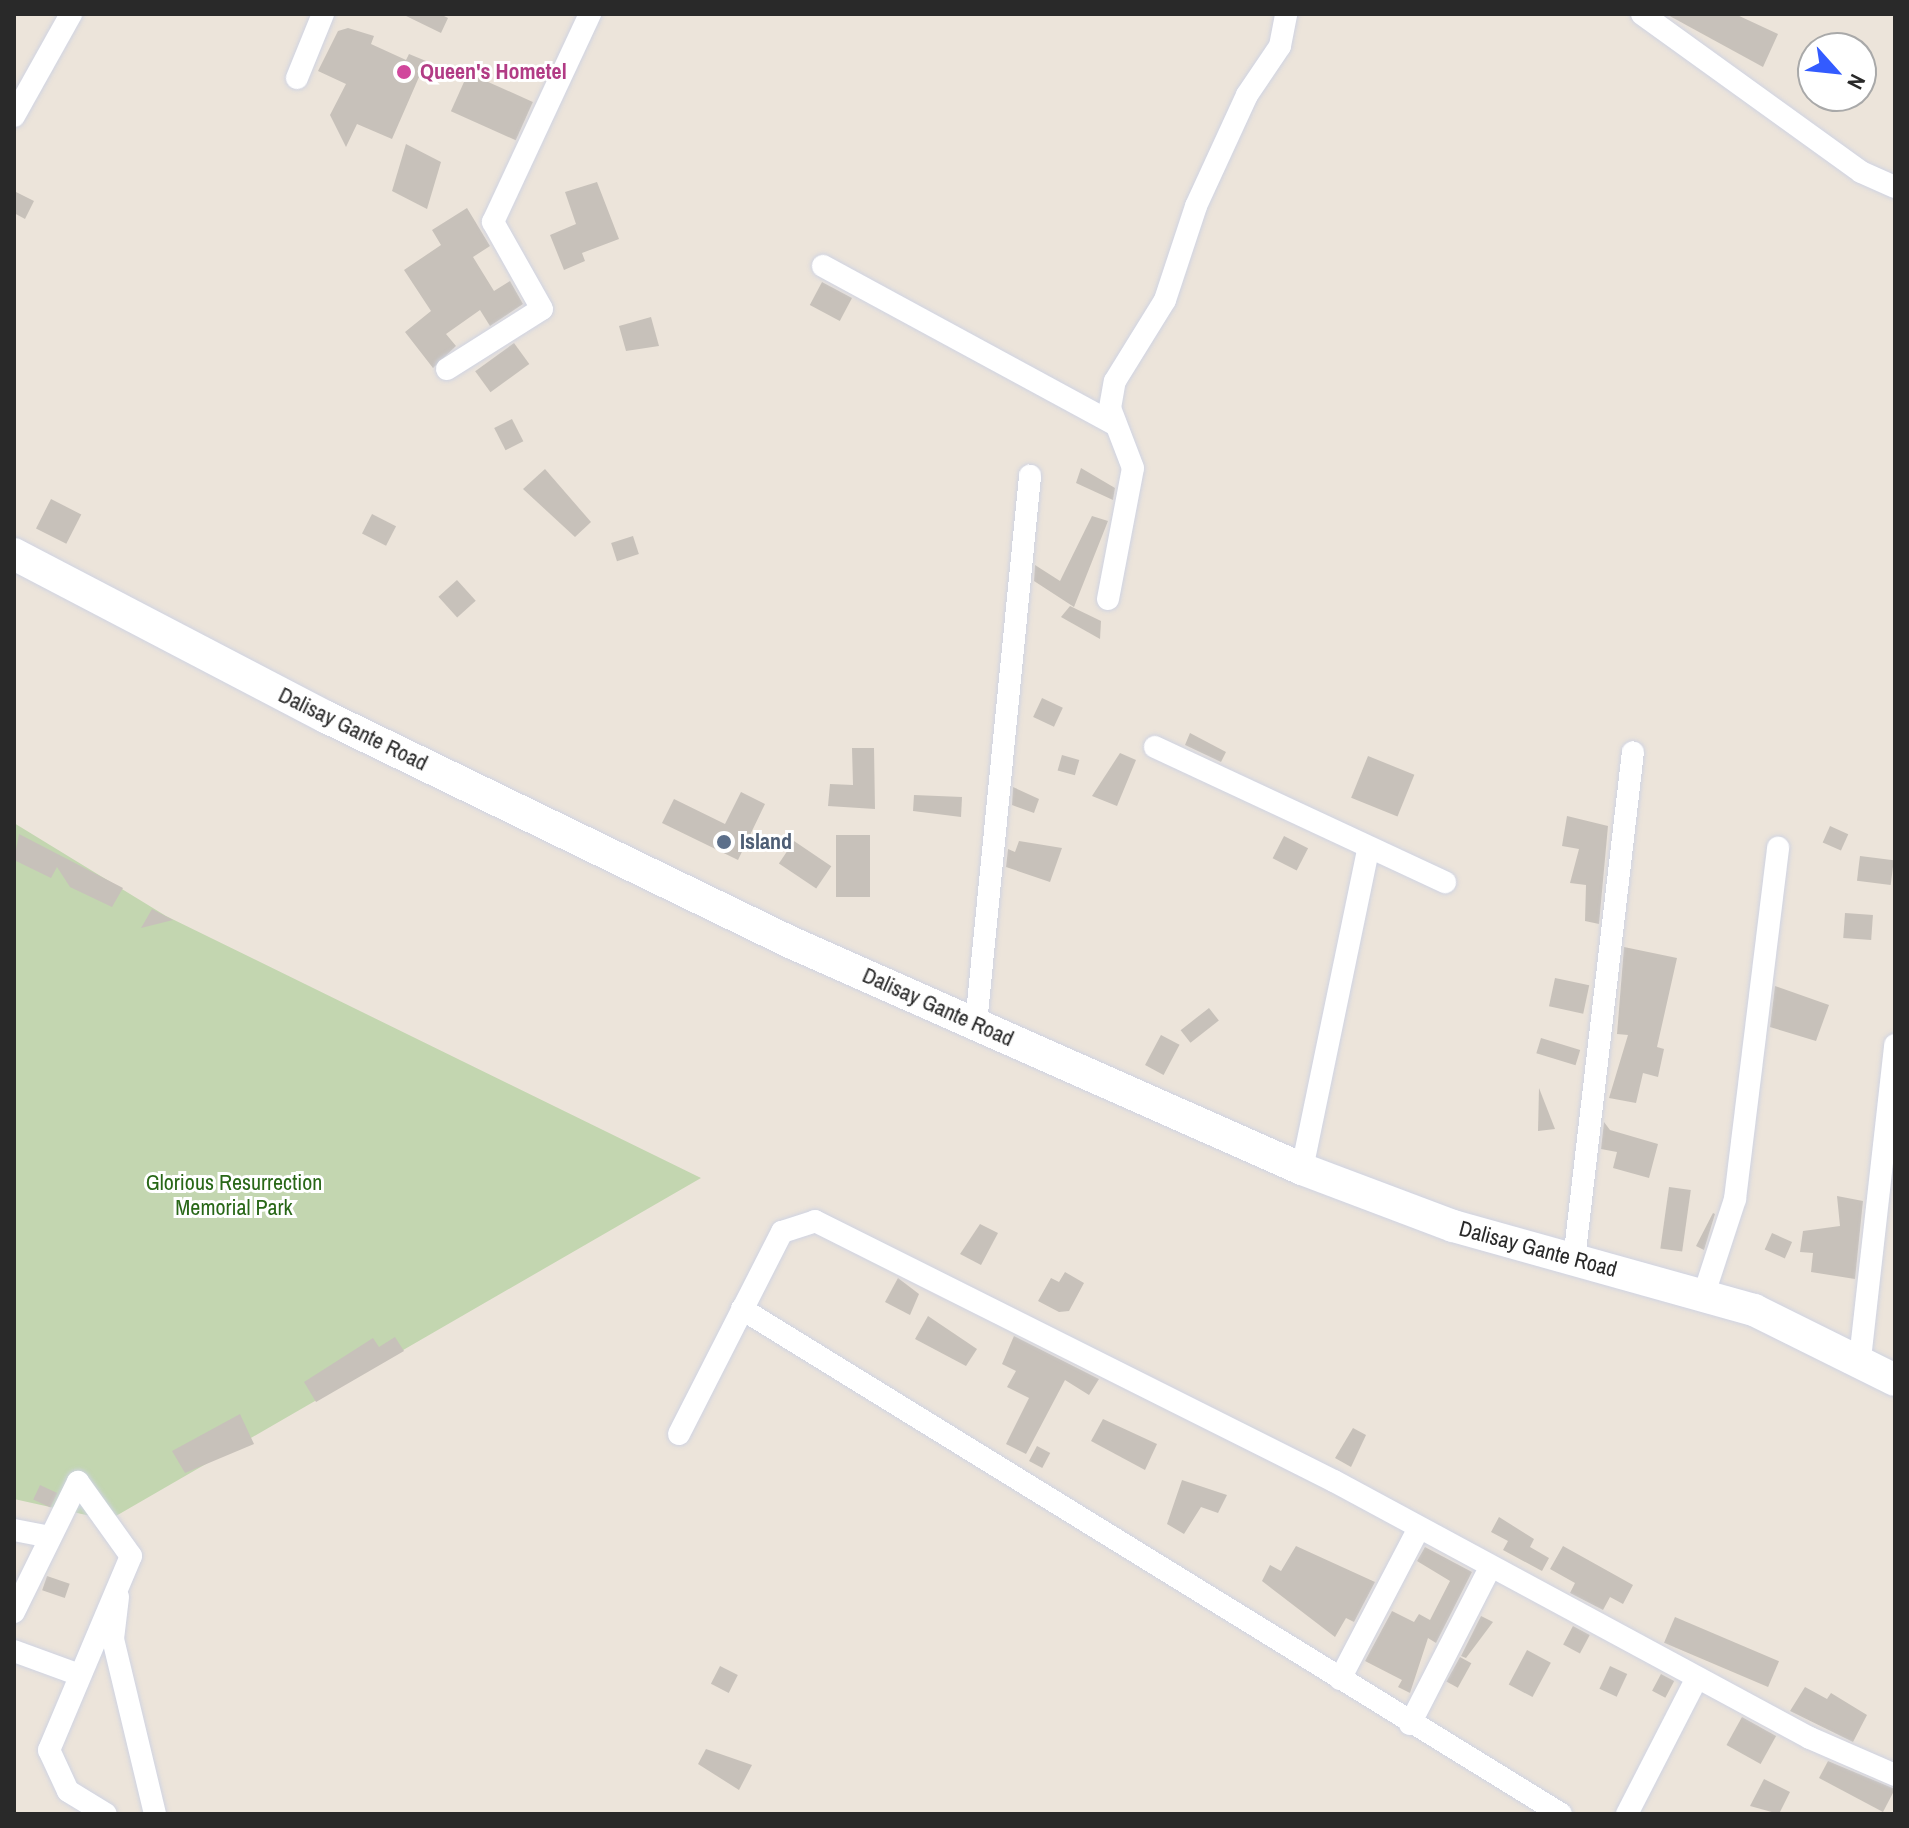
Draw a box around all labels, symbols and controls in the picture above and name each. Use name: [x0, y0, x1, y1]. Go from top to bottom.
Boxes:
north arrow: [1797, 32, 1877, 112]
place label: Queen's Hometel: [420, 59, 567, 85]
marker: Queen's Hometel: [395, 63, 413, 81]
text: N: [1840, 69, 1873, 95]
street label: Dalisay Gante Road: [274, 682, 432, 776]
place label: Island: [740, 829, 792, 855]
marker: Island: [715, 833, 733, 851]
street label: Dalisay Gante Road: [858, 962, 1018, 1052]
park label: Glorious Resurrection Memorial Park: [146, 1169, 322, 1220]
street label: Dalisay Gante Road: [1456, 1215, 1620, 1283]

